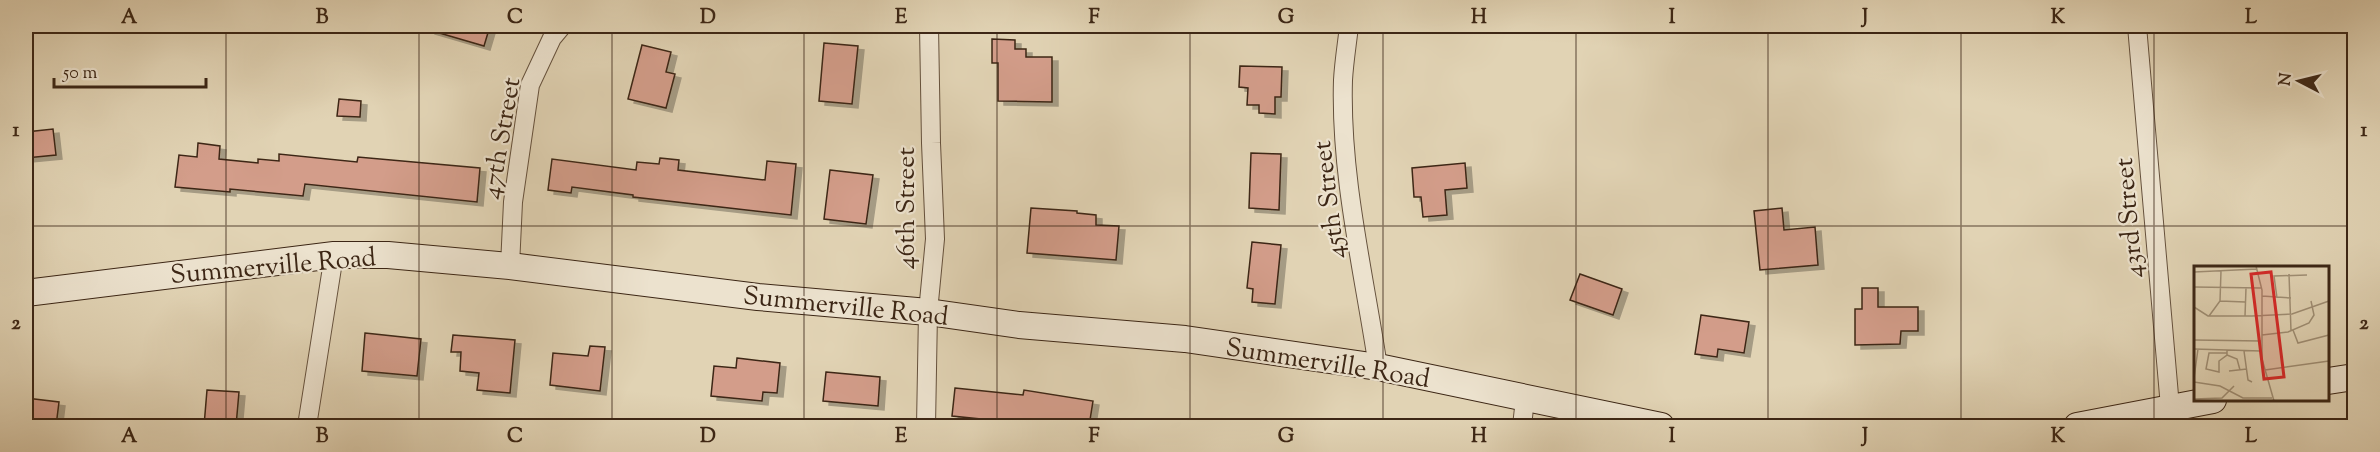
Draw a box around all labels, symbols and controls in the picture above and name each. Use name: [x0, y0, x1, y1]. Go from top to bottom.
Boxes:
text: A: [121, 4, 138, 33]
text: B: [316, 4, 329, 33]
text: C: [507, 4, 523, 33]
text: D: [700, 4, 716, 33]
text: E: [895, 4, 908, 33]
text: F: [1088, 4, 1100, 33]
text: G: [1278, 4, 1295, 33]
text: H: [1471, 4, 1487, 33]
text: I: [1669, 4, 1676, 33]
text: J: [1860, 4, 1868, 33]
text: K: [2051, 4, 2066, 33]
text: L: [2245, 4, 2258, 33]
scale bar: [54, 51, 206, 89]
north arrow: [2269, 51, 2329, 111]
text: 50 m: [62, 61, 98, 87]
text: N: [2274, 72, 2299, 87]
street label: 47th Street: [474, 75, 531, 202]
text: 1: [13, 117, 20, 146]
text: 1: [2361, 117, 2368, 146]
street label: 45th Street: [1305, 138, 1356, 261]
street label: 46th Street: [889, 147, 926, 269]
street label: 43rd Street: [2107, 156, 2154, 279]
street label: Summerville Road: [169, 240, 378, 295]
inset map: [2194, 266, 2329, 401]
street label: Summerville Road: [741, 278, 951, 337]
text: 2: [11, 310, 21, 339]
text: 2: [2359, 310, 2369, 339]
street label: Summerville Road: [1223, 330, 1433, 399]
text: A: [121, 423, 138, 452]
text: B: [316, 423, 329, 452]
text: C: [507, 423, 523, 452]
text: D: [700, 423, 716, 452]
text: E: [895, 423, 908, 452]
text: F: [1088, 423, 1100, 452]
text: G: [1278, 423, 1295, 452]
text: H: [1471, 423, 1487, 452]
text: I: [1669, 423, 1676, 452]
text: J: [1860, 423, 1868, 452]
text: K: [2051, 423, 2066, 452]
text: L: [2245, 423, 2258, 452]

